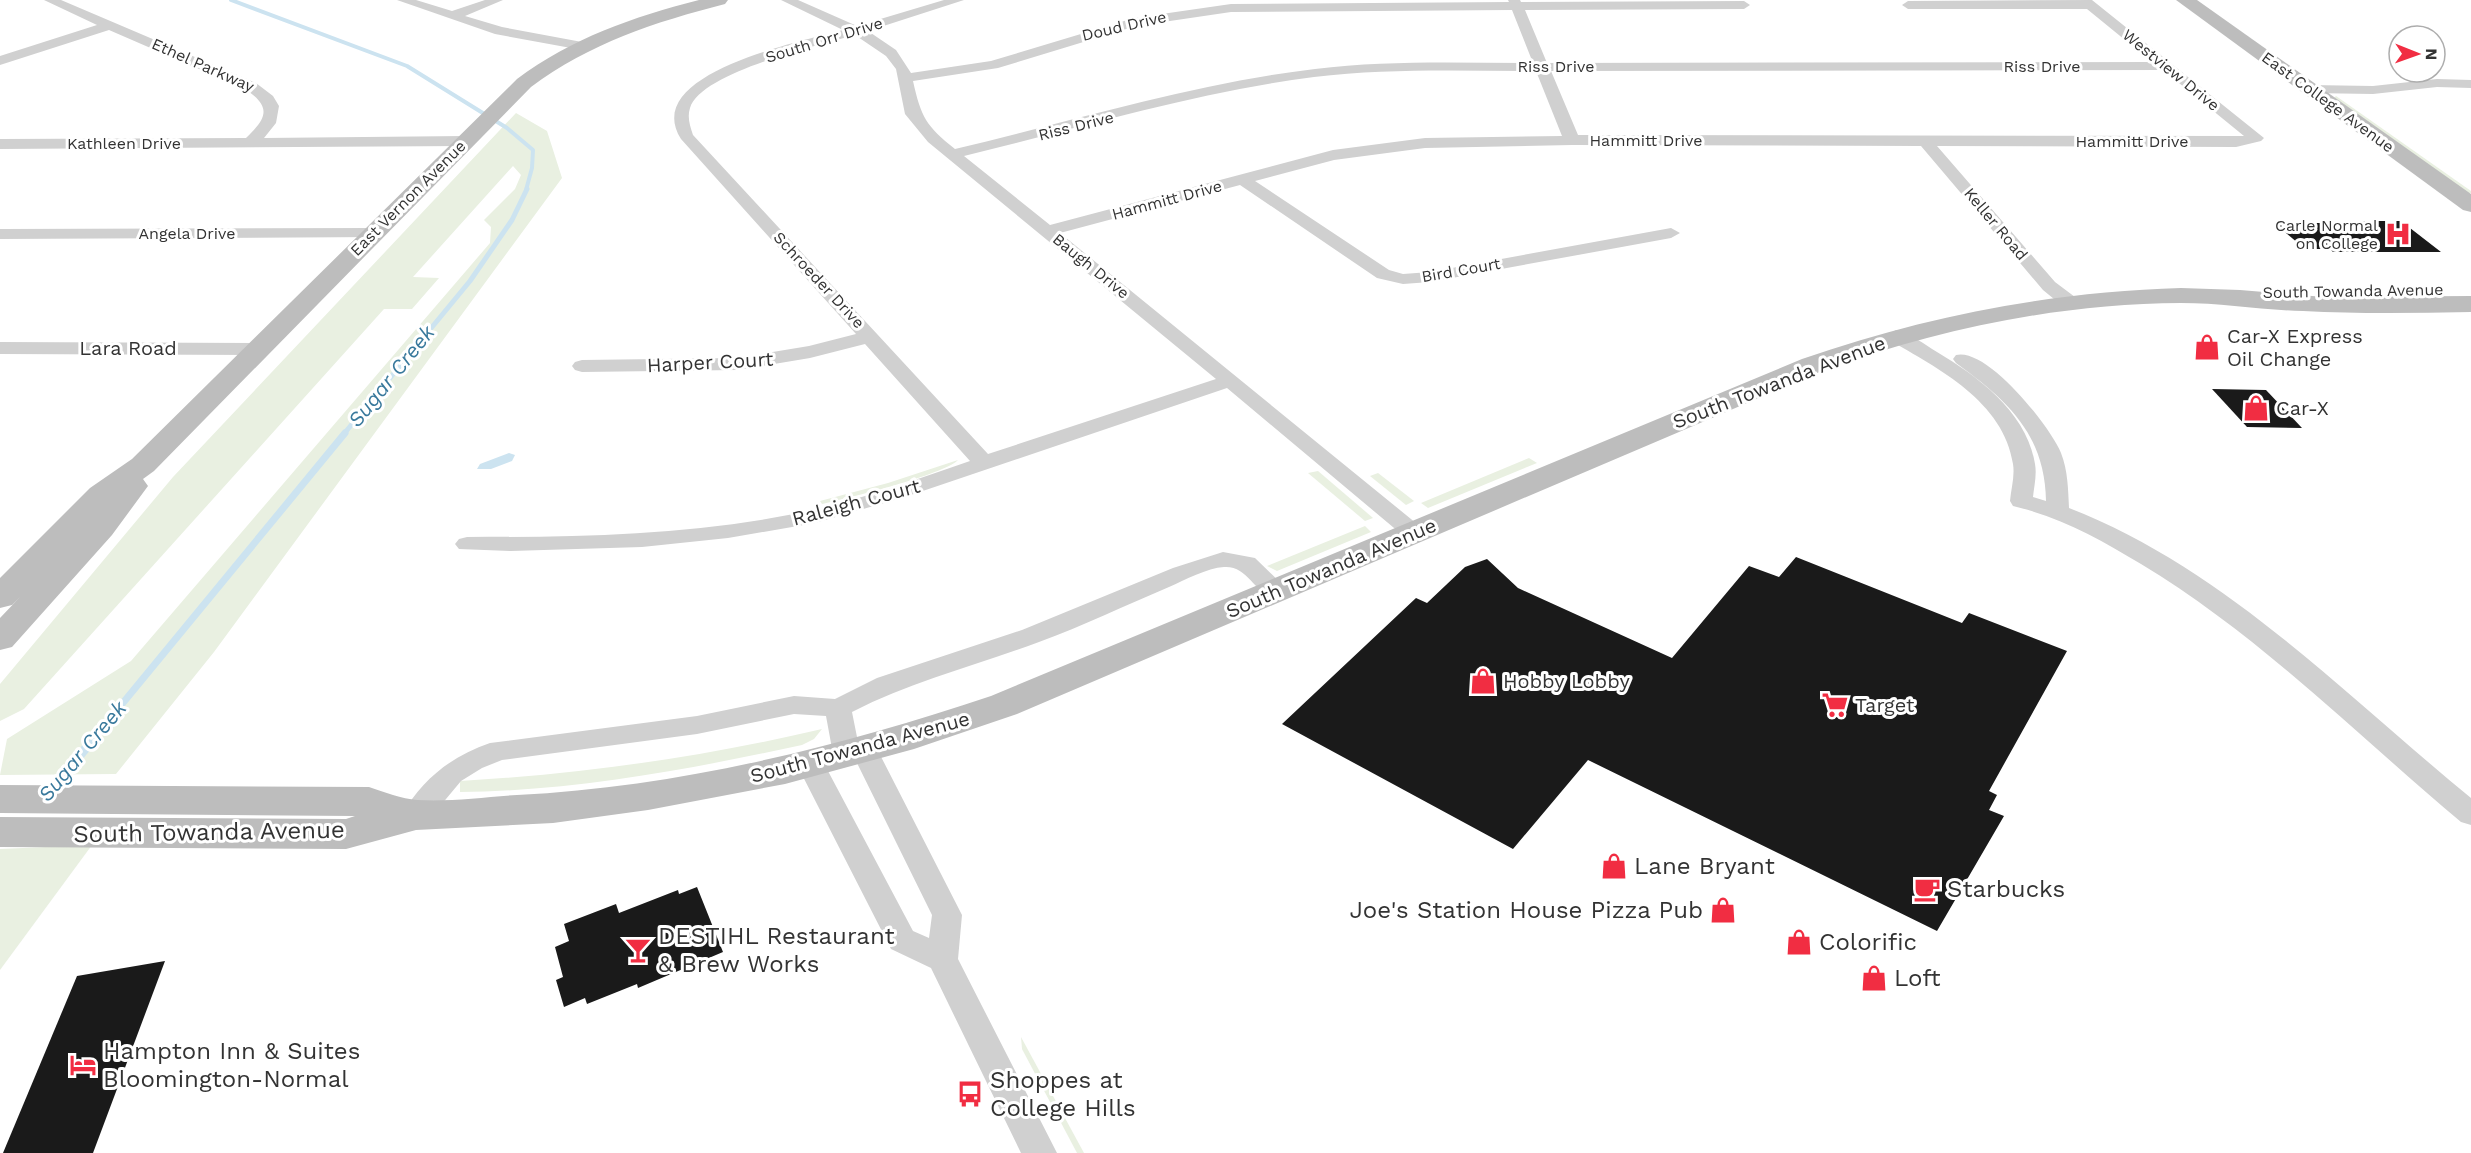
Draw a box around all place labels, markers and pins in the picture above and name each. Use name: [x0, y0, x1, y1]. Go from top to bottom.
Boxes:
place label: Carle Normal on College: [2275, 216, 2378, 253]
hospital icon: Carle Normal on College: [2383, 219, 2413, 249]
place label: Car-X Express Oil Change: [2227, 324, 2363, 371]
shop icon: Car-X Express Oil Change: [2192, 332, 2222, 362]
shop icon: Car-X: [2241, 393, 2271, 423]
place label: Car-X: [2276, 396, 2329, 420]
shop icon: Hobby Lobby: [1468, 666, 1498, 696]
place label: Hobby Lobby: [1503, 669, 1630, 693]
supermarket icon: Target: [1820, 690, 1850, 720]
place label: Target: [1855, 693, 1915, 717]
shop icon: Lane Bryant: [1599, 851, 1629, 881]
place label: Lane Bryant: [1634, 852, 1775, 880]
cafe icon: Starbucks: [1912, 874, 1942, 904]
place label: Starbucks: [1947, 875, 2065, 903]
shop icon: Joe's Station House Pizza Pub: [1708, 895, 1738, 925]
place label: Joe's Station House Pizza Pub: [1349, 896, 1703, 924]
place label: DESTIHL Restaurant & Brew Works: [658, 922, 895, 978]
shop icon: Colorific: [1784, 927, 1814, 957]
place label: Colorific: [1819, 928, 1917, 956]
bar icon: DESTIHL Restaurant & Brew Works: [623, 935, 653, 965]
shop icon: Loft: [1859, 963, 1889, 993]
place label: Loft: [1894, 964, 1940, 992]
place label: Hampton Inn & Suites Bloomington-Normal: [103, 1037, 360, 1093]
hotel icon: Hampton Inn & Suites Bloomington-Normal: [68, 1050, 98, 1080]
place label: Shoppes at College Hills: [990, 1066, 1136, 1122]
bus stop icon: Shoppes at College Hills: [955, 1079, 985, 1109]

